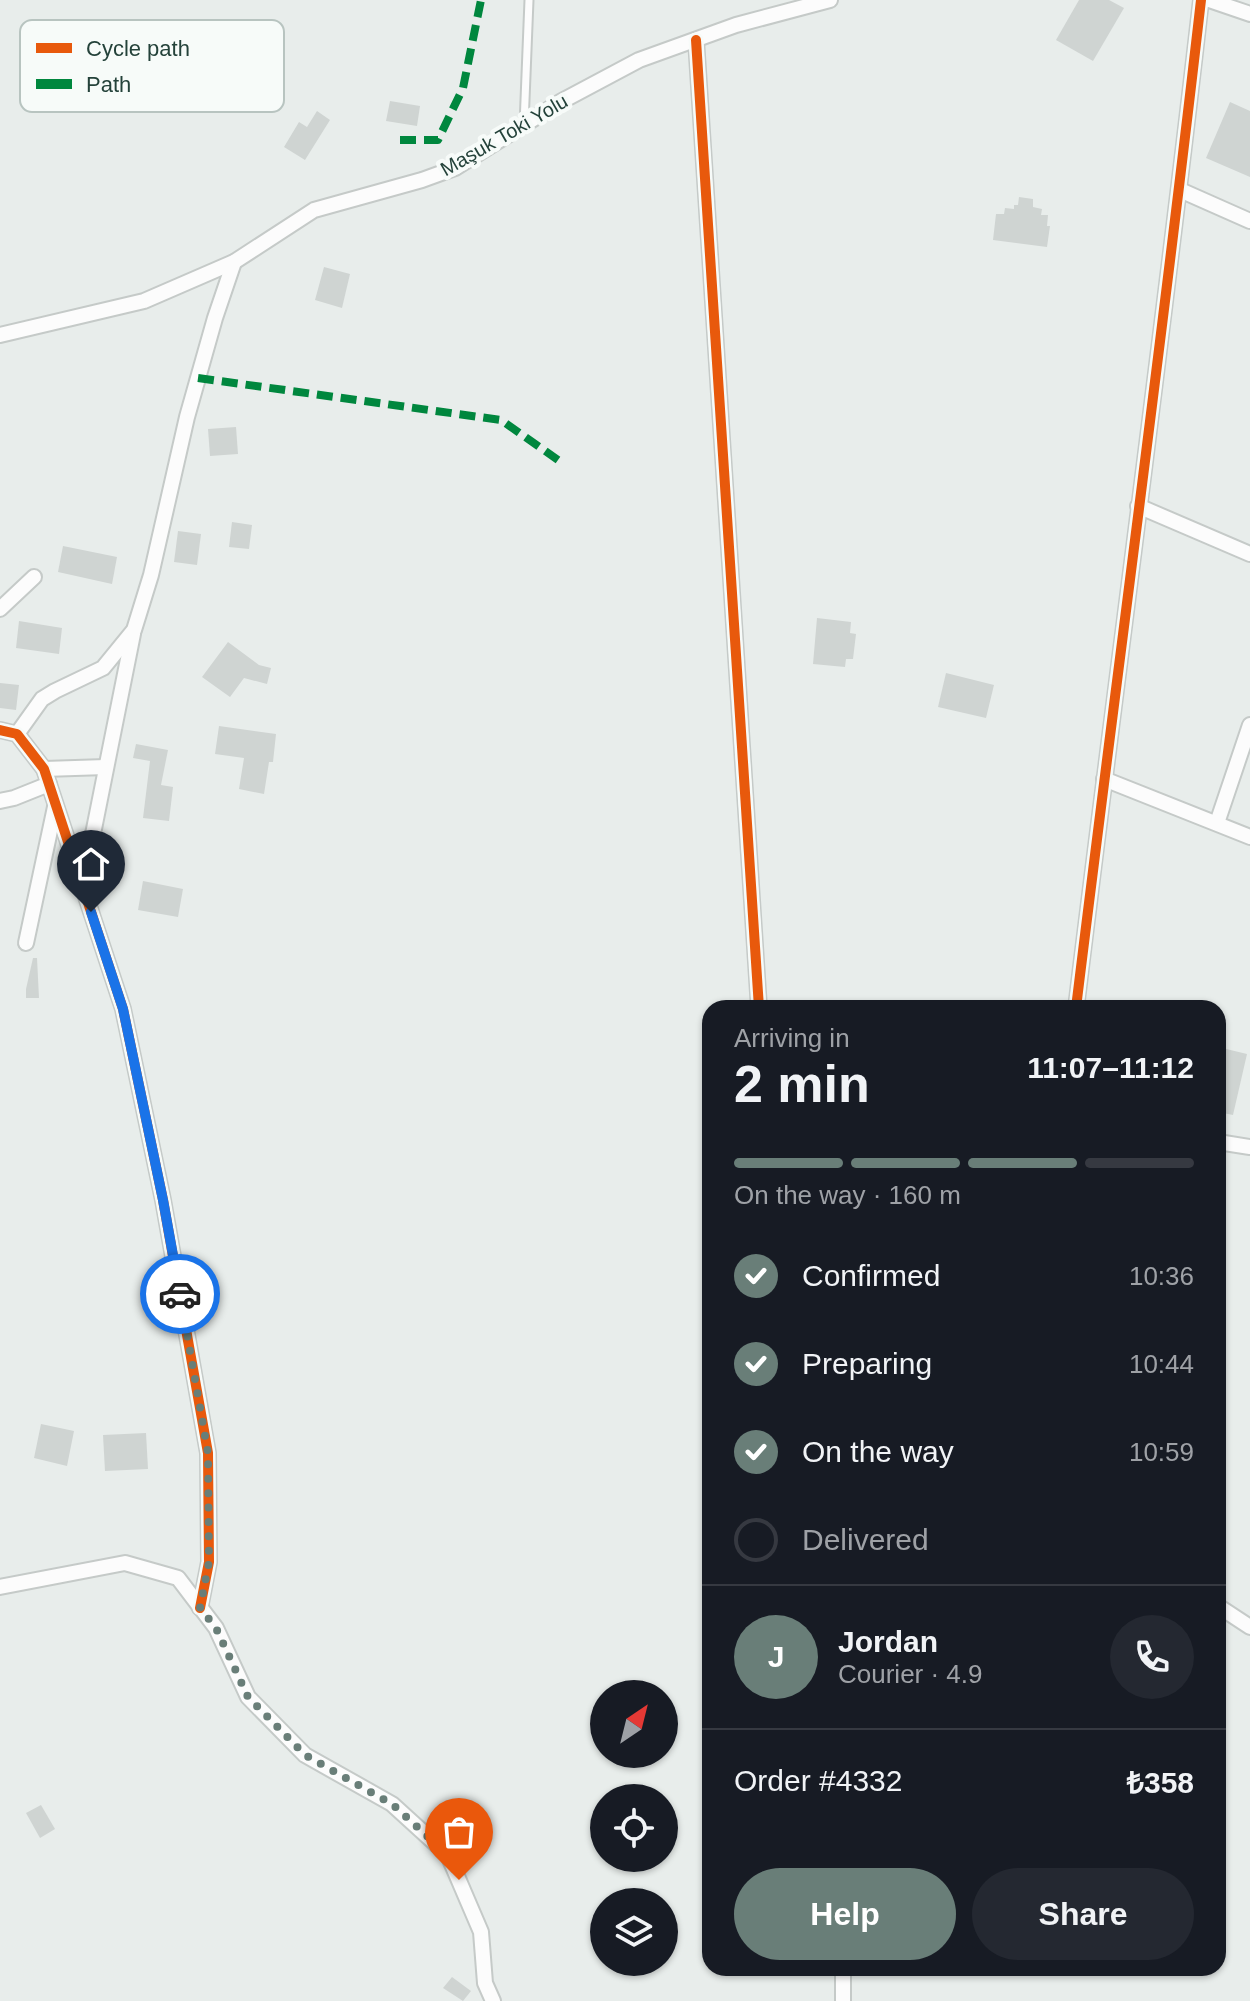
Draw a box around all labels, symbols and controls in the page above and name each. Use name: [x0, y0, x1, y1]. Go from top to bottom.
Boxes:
legend: [20, 20, 284, 112]
text: Cycle path: [86, 36, 190, 61]
text: Path: [86, 72, 131, 97]
street label: Maşuk Toki Yolu: [437, 90, 571, 180]
pin: [57, 830, 125, 912]
icon: home: [69, 842, 113, 886]
text: Arriving in: [734, 1023, 850, 1053]
text: 11:07–11:12: [1027, 1051, 1194, 1084]
text: 2 min: [734, 1055, 870, 1113]
text: On the way · 160 m: [734, 1180, 961, 1210]
courier: [140, 1254, 220, 1334]
icon: check: [734, 1254, 778, 1298]
text: Confirmed: [802, 1259, 940, 1292]
text: 10:36: [1129, 1261, 1194, 1291]
icon: car: [158, 1272, 202, 1316]
icon: check: [734, 1342, 778, 1386]
text: Preparing: [802, 1347, 932, 1380]
text: 10:44: [1129, 1349, 1194, 1379]
icon: check: [734, 1430, 778, 1474]
text: On the way: [802, 1435, 954, 1468]
text: 10:59: [1129, 1437, 1194, 1467]
text: Delivered: [802, 1523, 929, 1556]
button: phone: [1110, 1615, 1194, 1699]
text: Jordan: [838, 1625, 938, 1658]
text: J: [768, 1640, 784, 1673]
text: Courier · 4.9: [838, 1659, 983, 1689]
north arrow: [590, 1680, 678, 1768]
map controls: [590, 1680, 678, 1976]
text: Order #4332: [734, 1764, 902, 1797]
text: ₺358: [1127, 1766, 1194, 1799]
button: locate: [590, 1784, 678, 1872]
pin: [425, 1798, 493, 1880]
icon: bag: [437, 1810, 481, 1854]
button: Help: [734, 1868, 956, 1960]
button: Share: [972, 1868, 1194, 1960]
button: layers: [590, 1888, 678, 1976]

